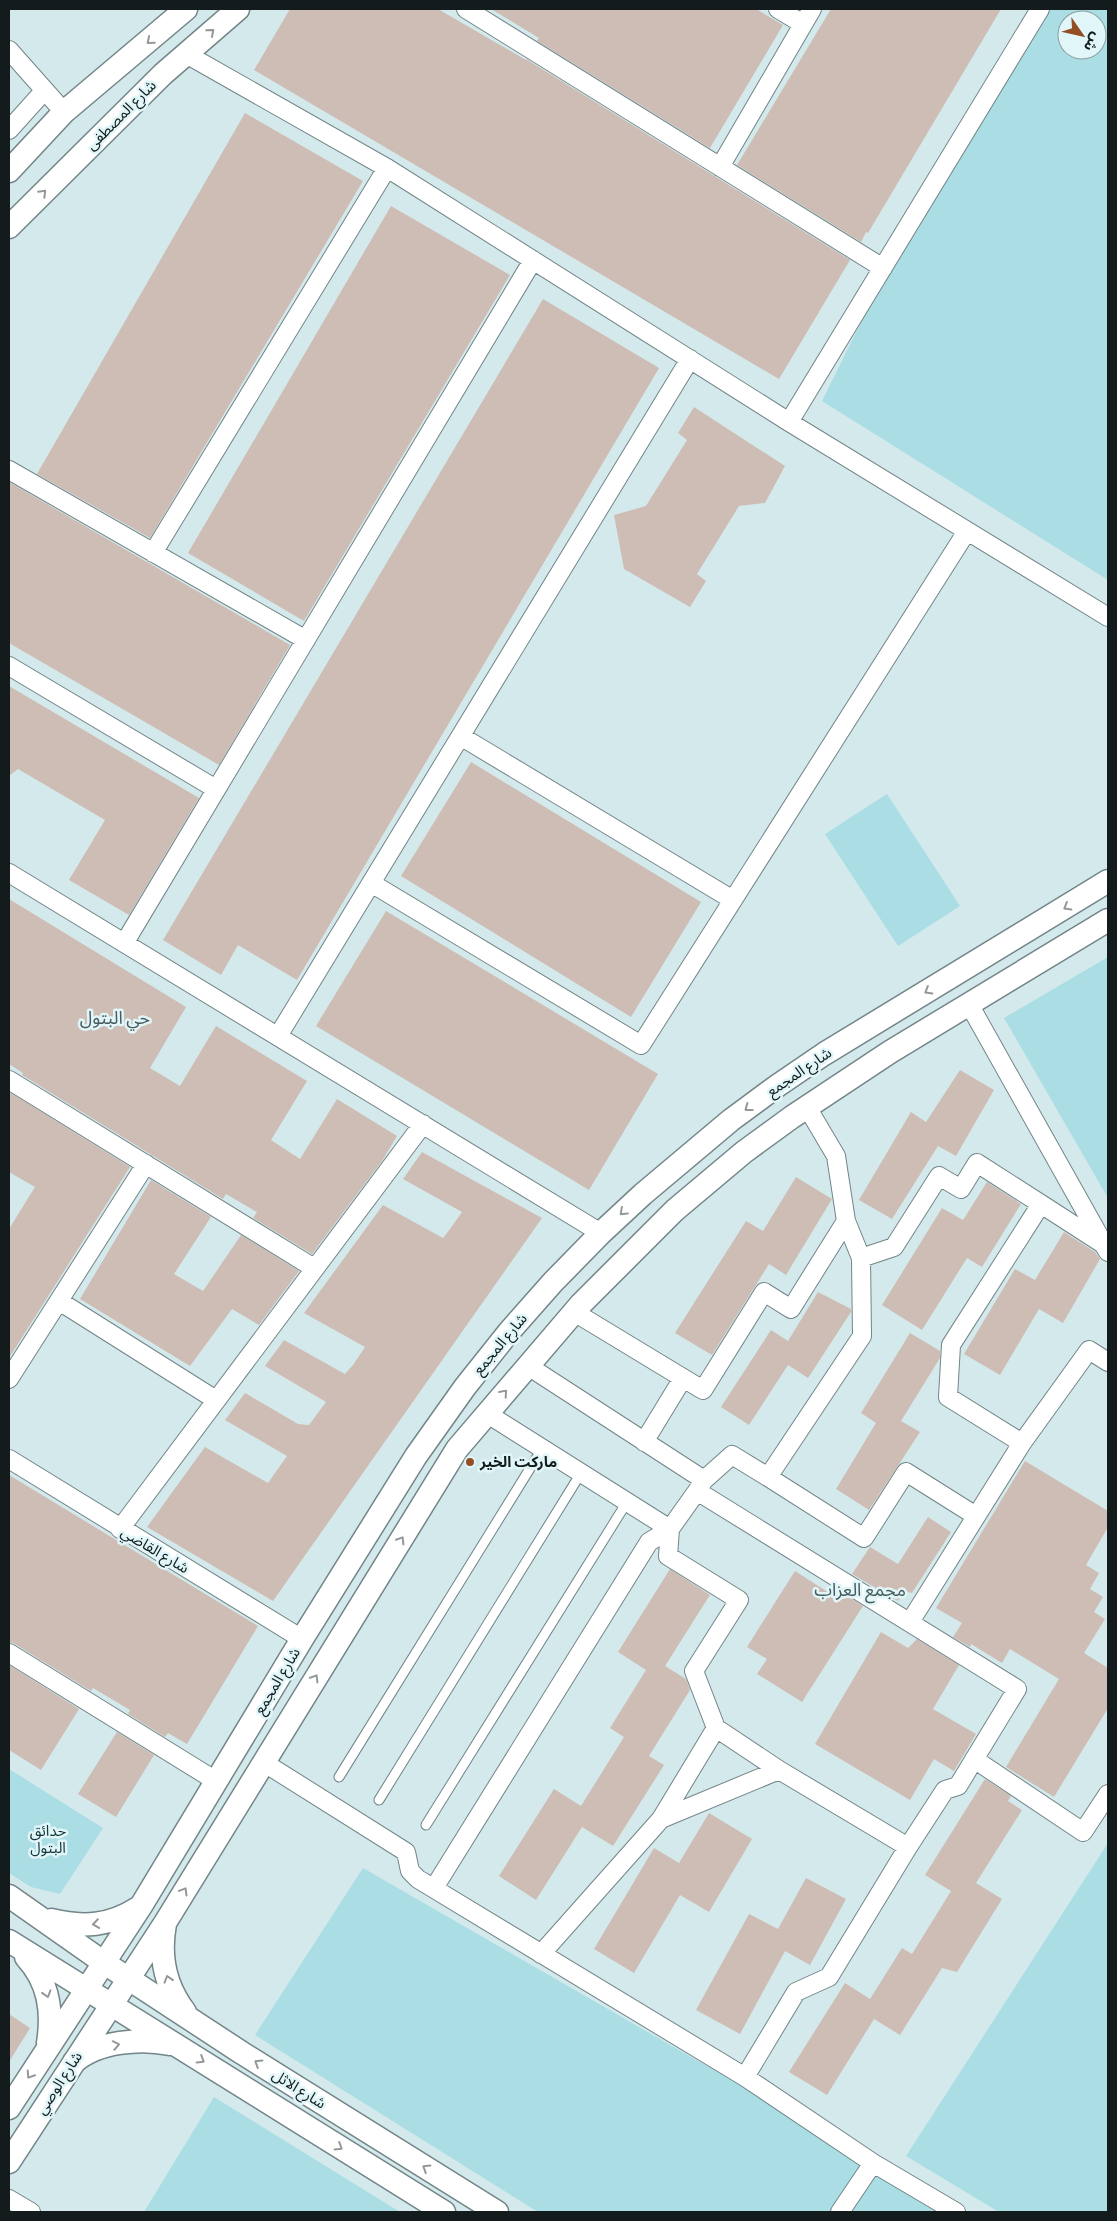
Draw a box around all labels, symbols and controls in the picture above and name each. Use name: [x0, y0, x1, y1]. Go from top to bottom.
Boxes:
north arrow: [1057, 10, 1107, 60]
one-way arrow: [206, 29, 215, 38]
text: ش: [1080, 29, 1106, 56]
one-way arrow: [146, 35, 155, 44]
street label: شارع المصطفى: [81, 75, 162, 156]
one-way arrow: [38, 189, 47, 198]
one-way arrow: [1063, 900, 1072, 910]
one-way arrow: [924, 984, 933, 994]
district label: حي البتول: [80, 1005, 150, 1031]
street label: شارع المجمع: [762, 1042, 837, 1103]
one-way arrow: [744, 1102, 753, 1111]
one-way arrow: [619, 1206, 628, 1215]
street label: شارع المجمع: [468, 1308, 533, 1380]
one-way arrow: [498, 1390, 507, 1399]
place label: ماركت الخير: [479, 1451, 557, 1472]
marker: ماركت الخير: [464, 1456, 476, 1468]
street label: شارع القاضي: [116, 1521, 193, 1580]
one-way arrow: [395, 1537, 404, 1546]
district label: مجمع العزاب: [814, 1577, 906, 1604]
street label: شارع المجمع: [248, 1643, 307, 1719]
one-way arrow: [308, 1674, 318, 1683]
park label: حدائق البتول: [30, 1820, 66, 1858]
one-way arrow: [178, 1887, 188, 1896]
one-way arrow: [92, 1919, 100, 1929]
one-way arrow: [163, 1975, 173, 1983]
one-way arrow: [41, 1989, 51, 1997]
one-way arrow: [111, 2040, 120, 2050]
street label: شارع الوصي: [30, 2047, 89, 2119]
one-way arrow: [196, 2054, 205, 2064]
one-way arrow: [255, 2060, 264, 2069]
street label: شارع الاثل: [267, 2064, 330, 2115]
one-way arrow: [27, 2069, 37, 2078]
one-way arrow: [333, 2140, 342, 2150]
one-way arrow: [422, 2165, 431, 2174]

